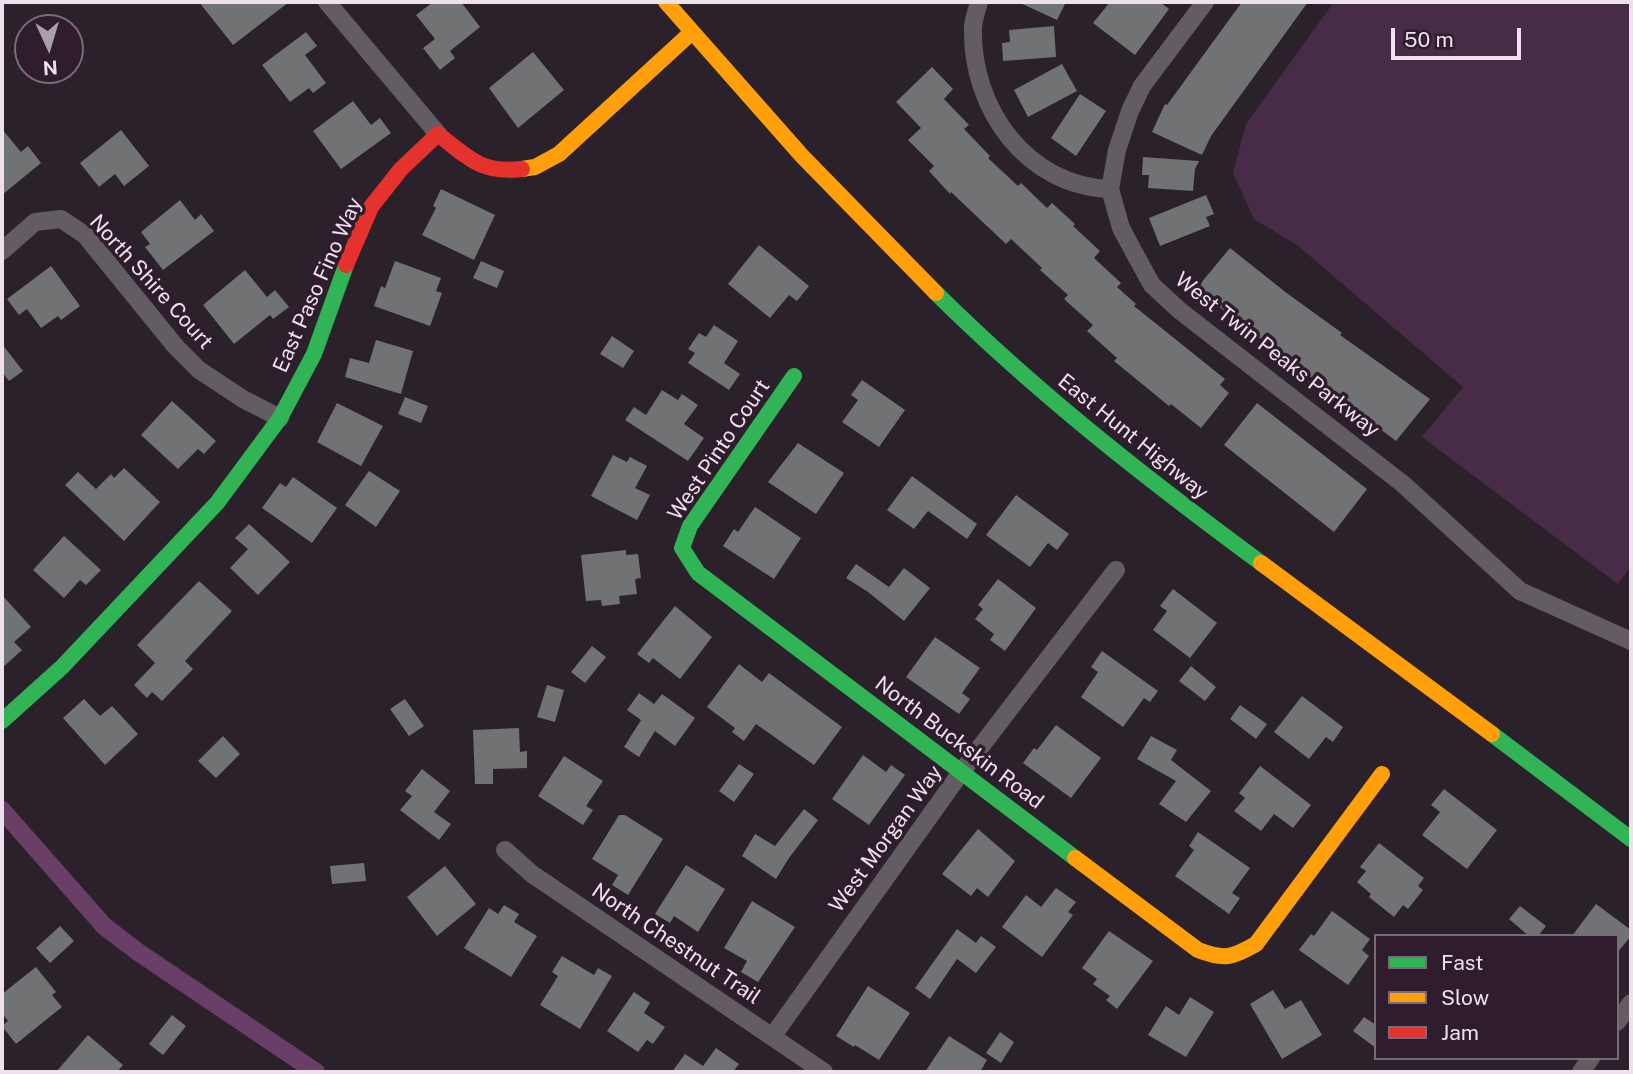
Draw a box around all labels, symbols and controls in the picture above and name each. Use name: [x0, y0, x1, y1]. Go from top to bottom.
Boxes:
north arrow: [14, 14, 84, 84]
scale bar: [1395, 14, 1524, 58]
text: 50 m: [1404, 27, 1454, 52]
text: N: [42, 56, 59, 79]
street label: East Paso Fino Way: [268, 194, 368, 376]
street label: North Shire Court: [84, 210, 218, 354]
street label: West Twin Peaks Parkway: [1170, 267, 1384, 443]
street label: East Hunt Highway: [1053, 369, 1213, 505]
street label: West Pinto Court: [663, 375, 775, 525]
street label: North Buckskin Road: [870, 671, 1048, 815]
street label: West Morgan Way: [824, 760, 948, 918]
street label: North Chestnut Trail: [587, 878, 765, 1010]
legend: [1374, 934, 1619, 1060]
text: Fast: [1441, 950, 1483, 975]
text: Slow: [1441, 985, 1489, 1010]
text: Jam: [1441, 1020, 1479, 1045]

